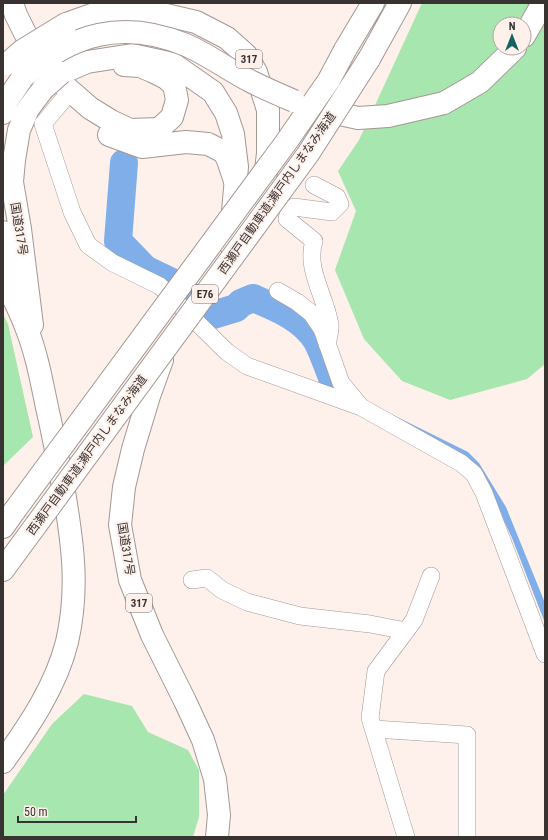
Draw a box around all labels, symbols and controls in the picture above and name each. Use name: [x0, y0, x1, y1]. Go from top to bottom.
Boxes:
north arrow: [492, 16, 532, 56]
text: N: [509, 20, 516, 33]
road number: 317: [236, 50, 262, 68]
street label: 西瀬戸自動車道;瀬戸内しまなみ海道: [216, 109, 338, 277]
street label: 国道317号: [8, 201, 30, 257]
road number: E76: [192, 285, 218, 303]
street label: 西瀬戸自動車道;瀬戸内しまなみ海道: [24, 372, 150, 538]
street label: 国道317号: [115, 521, 137, 577]
road number: 317: [126, 594, 152, 612]
scale bar: [18, 798, 136, 824]
text: 50 m: [24, 805, 48, 819]

